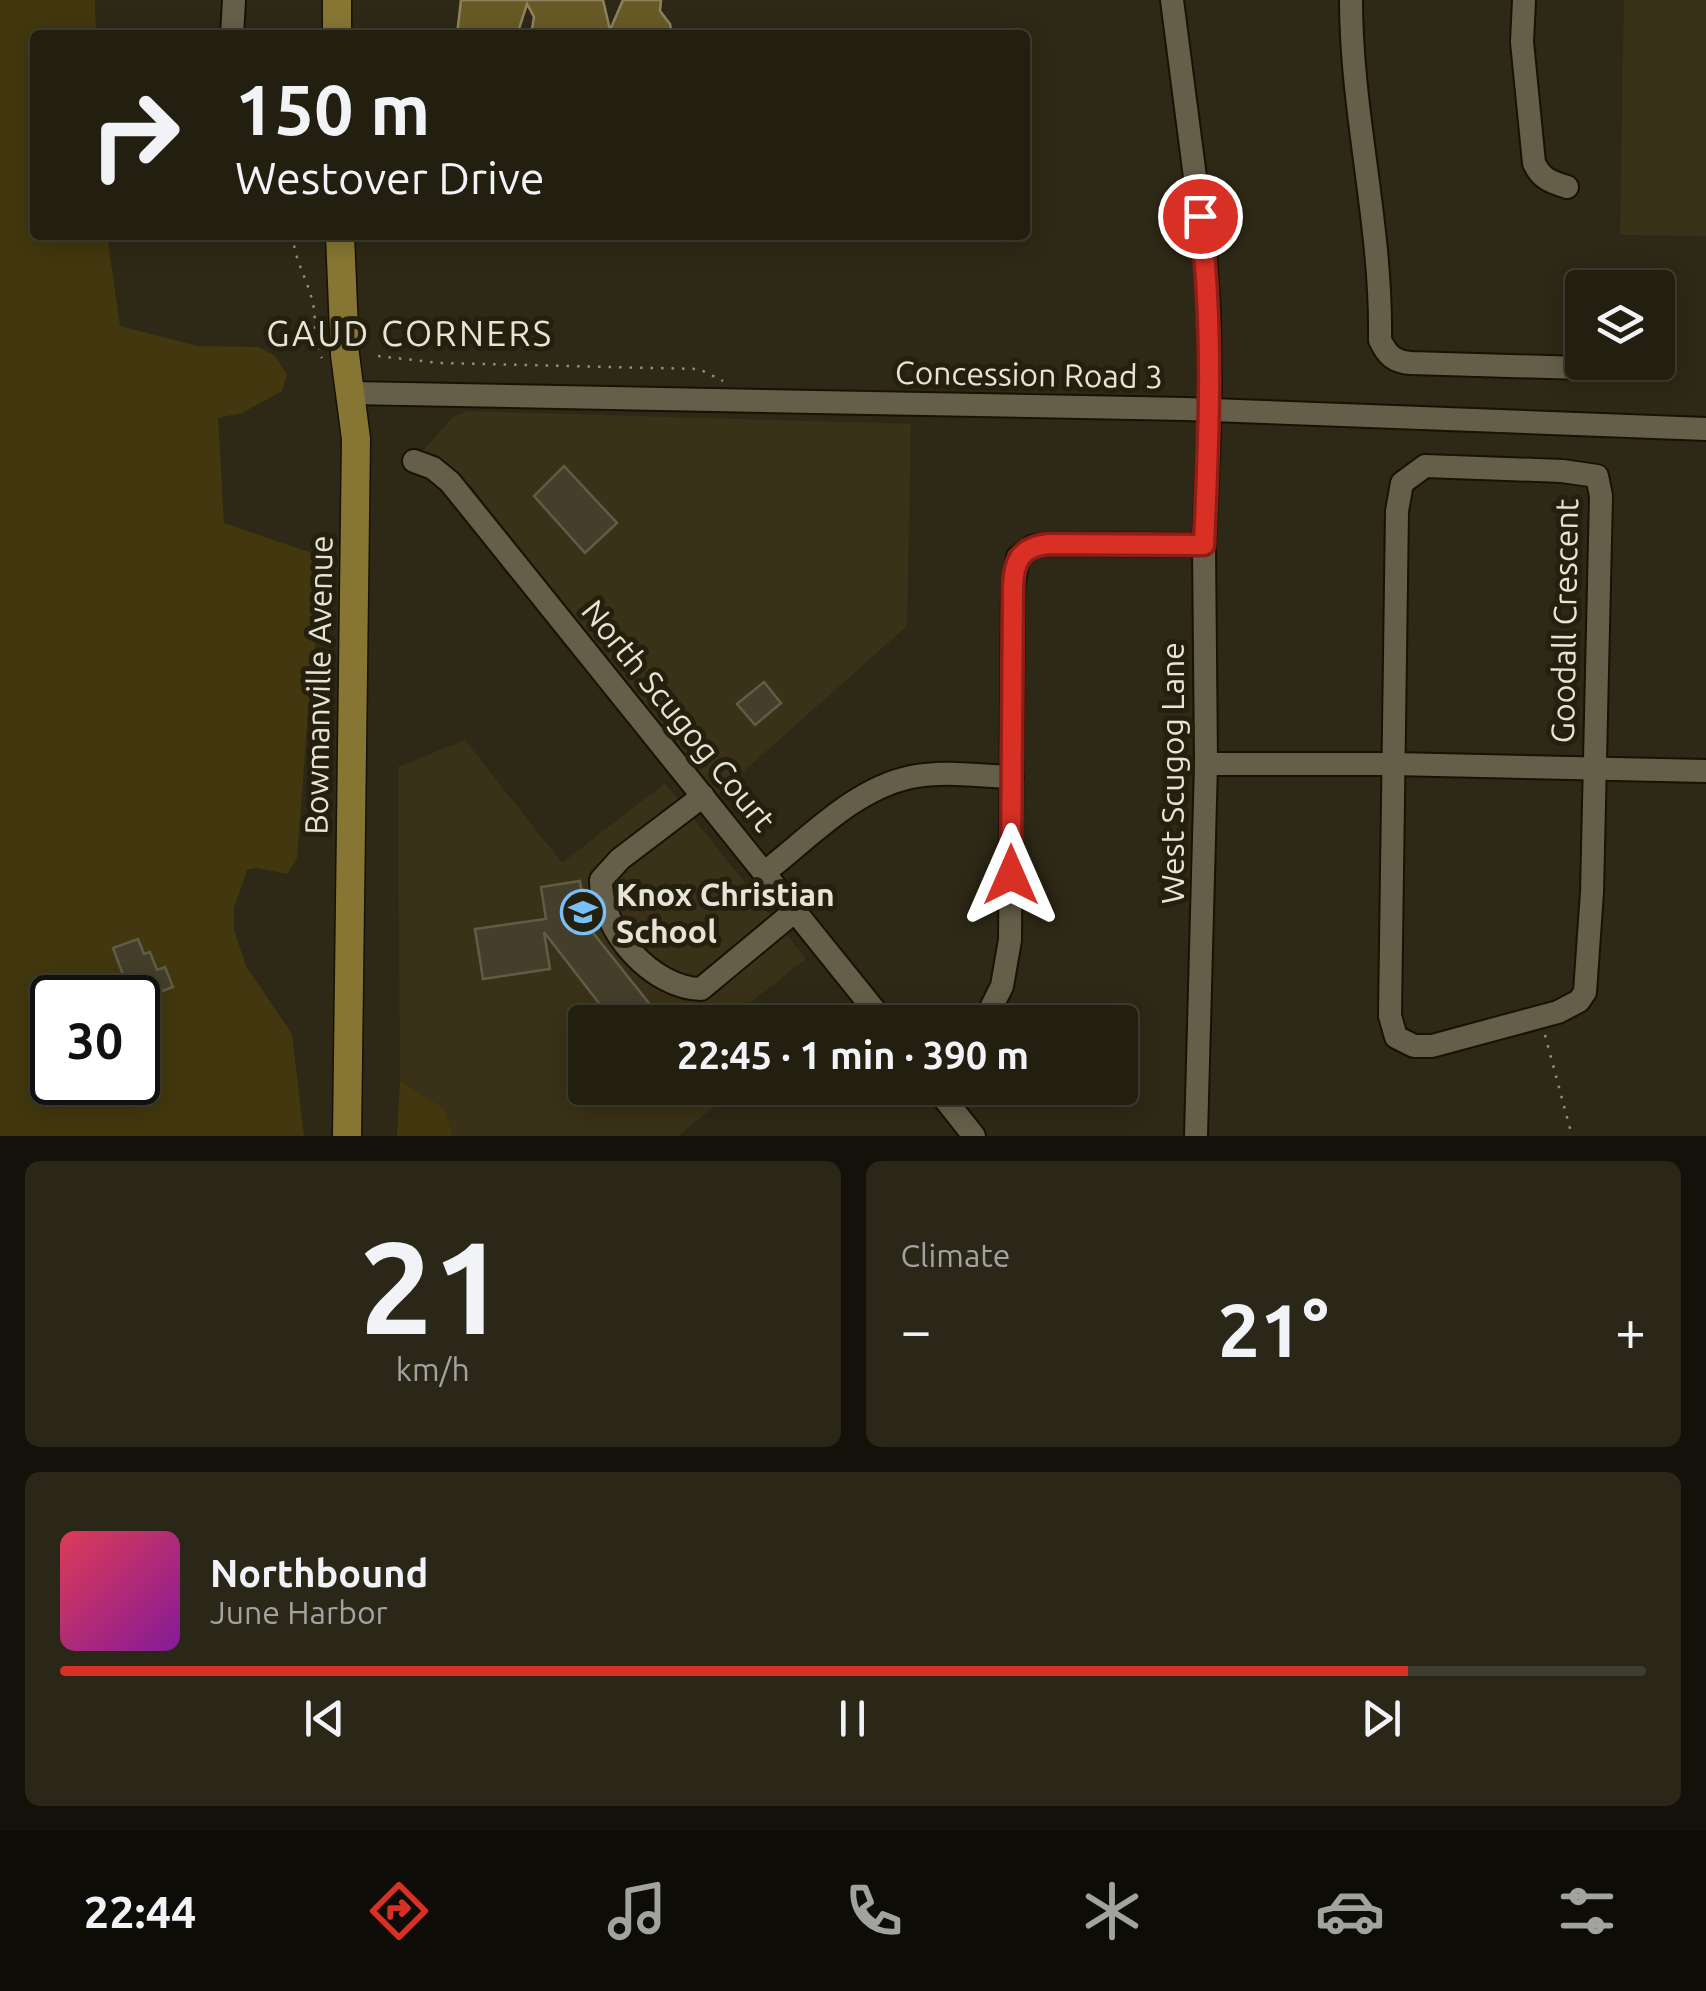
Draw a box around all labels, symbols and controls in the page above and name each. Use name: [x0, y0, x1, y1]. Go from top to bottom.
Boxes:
icon: right: [70, 70, 200, 200]
text: 150 m: [235, 70, 430, 148]
text: Westover Drive: [235, 152, 545, 203]
pin: [1158, 174, 1243, 259]
icon: arrive: [1173, 189, 1228, 244]
map controls: [1565, 270, 1675, 380]
button: layers: [1565, 270, 1675, 380]
district label: GAUD CORNERS: [266, 313, 554, 353]
street label: Concession Road 3: [895, 354, 1163, 394]
street label: Goodall Crescent: [1544, 498, 1584, 744]
street label: Bowmanville Avenue: [297, 535, 339, 835]
street label: North Scugog Court: [575, 593, 783, 838]
street label: West Scugog Lane: [1154, 642, 1190, 904]
position arrow: [959, 823, 1063, 927]
place label: Knox Christian School: [616, 876, 835, 949]
school or university icon: Knox Christian School: [560, 889, 606, 935]
speed limit sign: 30: [30, 975, 160, 1105]
text: 22:45 · 1 min · 390 m: [677, 1034, 1029, 1076]
text: 21: [359, 1213, 506, 1359]
text: Climate: [901, 1237, 1011, 1273]
text: 21°: [1218, 1287, 1329, 1371]
text: −: [901, 1299, 932, 1360]
text: +: [1615, 1299, 1646, 1360]
text: km/h: [396, 1351, 470, 1387]
text: Northbound: [210, 1552, 428, 1594]
text: June Harbor: [210, 1594, 388, 1630]
icon: previous: [297, 1691, 352, 1746]
icon: pause: [825, 1691, 880, 1746]
icon: next: [1354, 1691, 1409, 1746]
icon: directions: [364, 1876, 434, 1946]
icon: music: [602, 1876, 672, 1946]
icon: phone: [839, 1876, 909, 1946]
icon: climate: [1077, 1876, 1147, 1946]
icon: car: [1315, 1876, 1385, 1946]
icon: filters: [1552, 1876, 1622, 1946]
text: 22:44: [84, 1886, 196, 1937]

